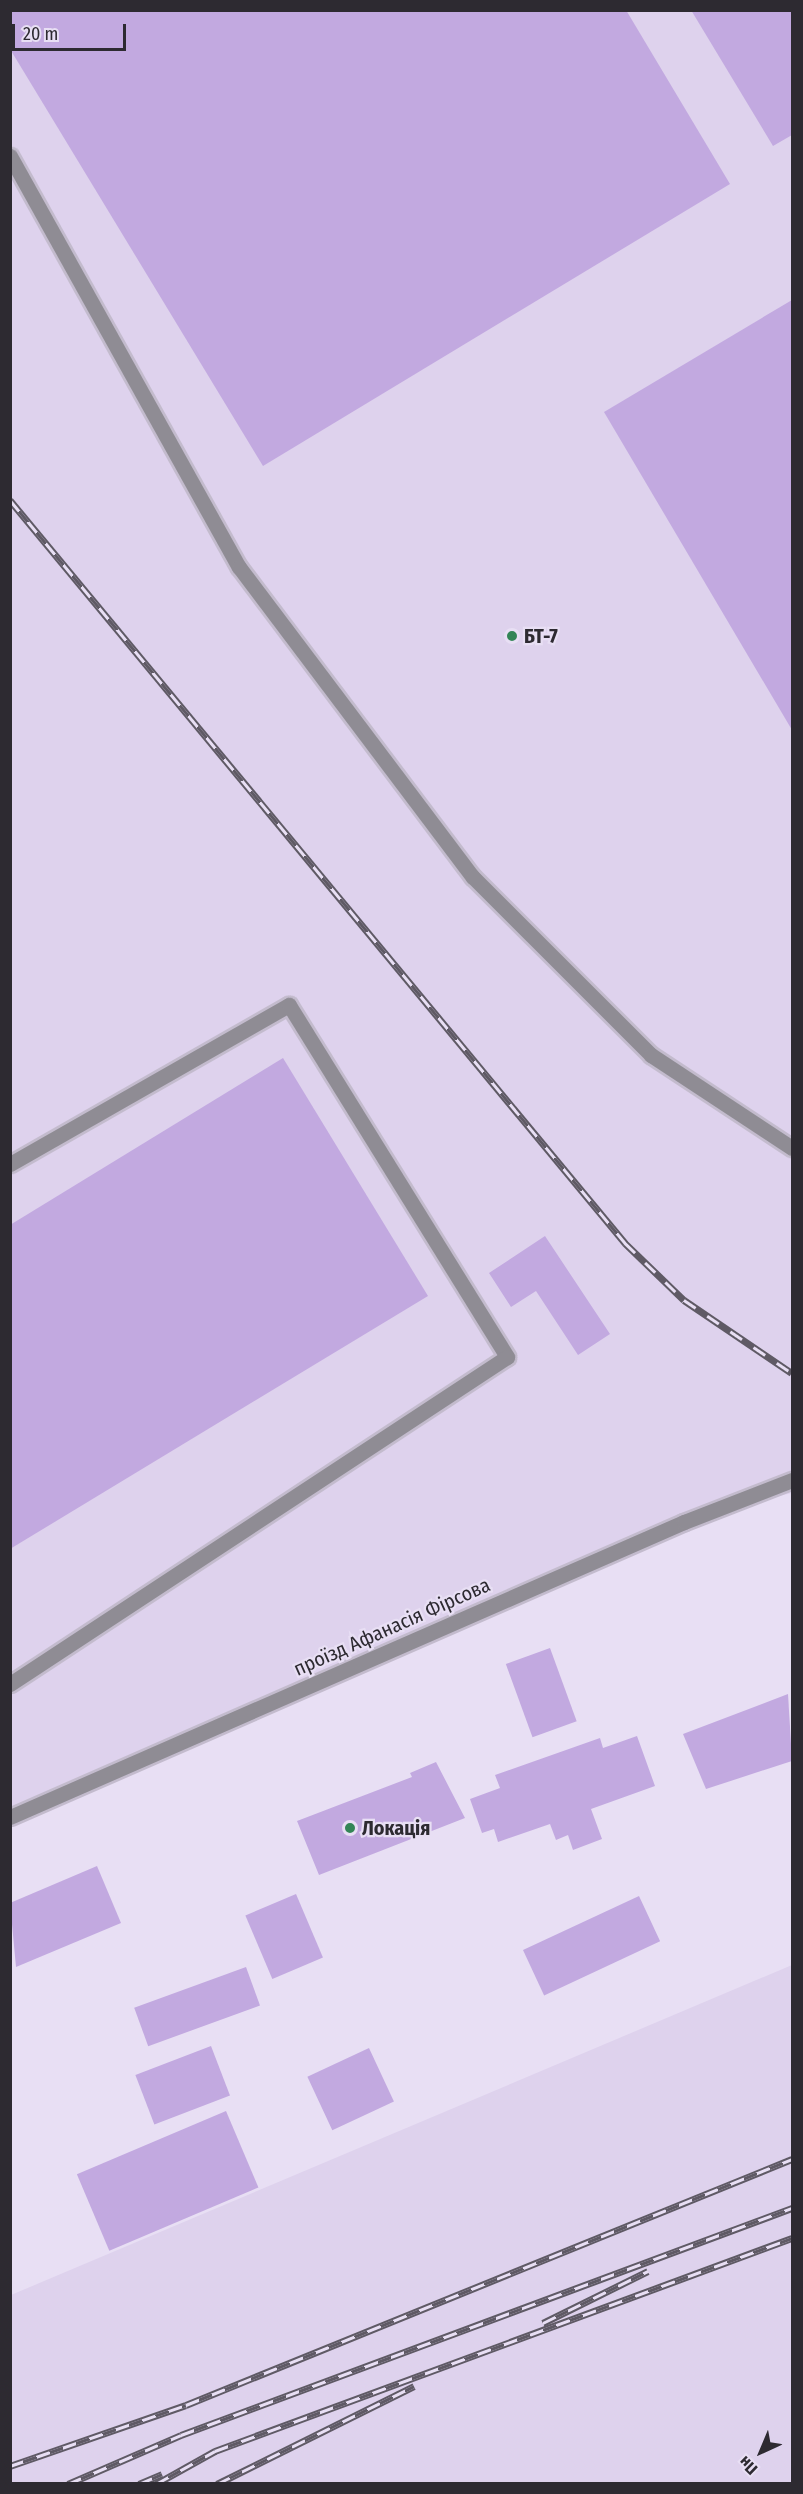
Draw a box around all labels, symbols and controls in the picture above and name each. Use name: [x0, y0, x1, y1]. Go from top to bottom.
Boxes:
scale bar: [15, 12, 129, 50]
text: 20 m: [23, 23, 58, 45]
place label: БТ-7: [524, 624, 558, 648]
marker: БТ-7: [505, 629, 519, 643]
street label: проїзд Афанасія Фірсова: [290, 1573, 494, 1681]
place label: Локація: [362, 1816, 430, 1840]
marker: Локація: [343, 1821, 357, 1835]
north arrow: [731, 2422, 791, 2482]
text: Пн: [735, 2452, 761, 2478]

